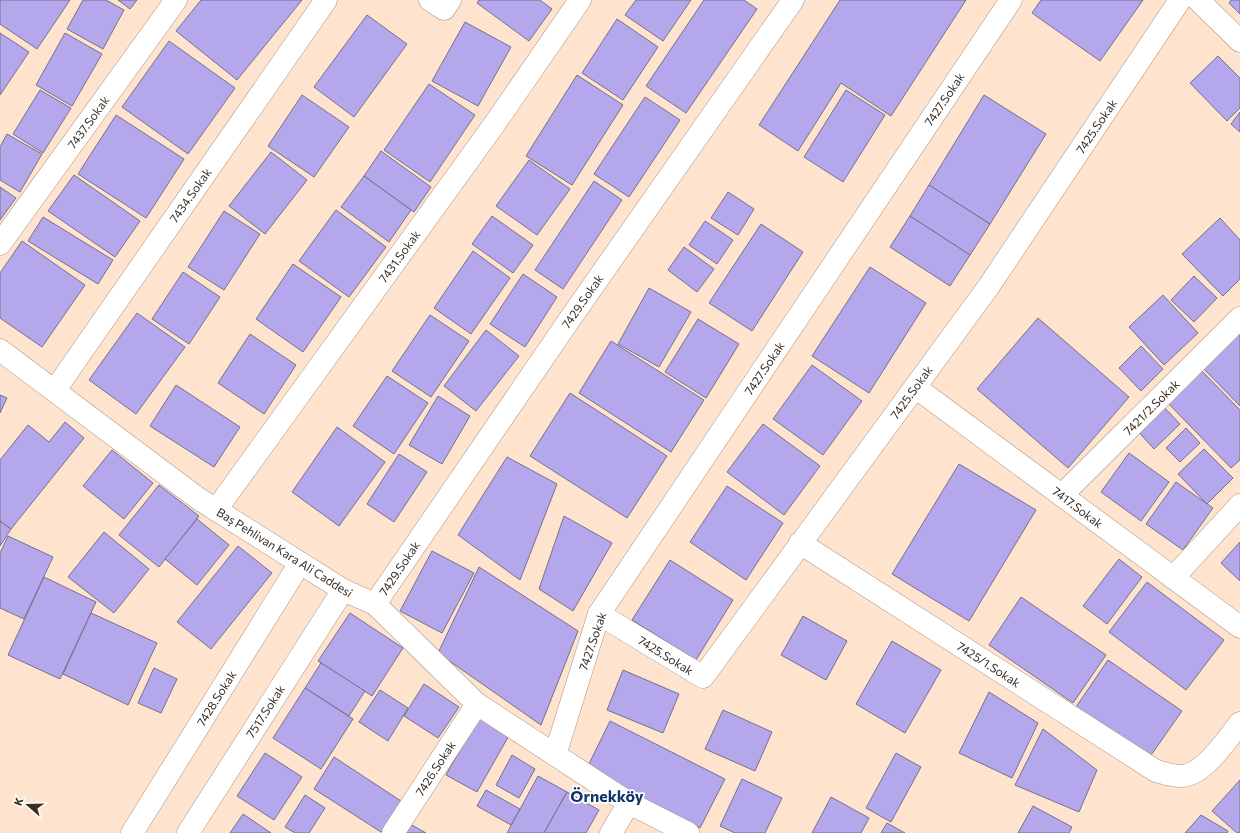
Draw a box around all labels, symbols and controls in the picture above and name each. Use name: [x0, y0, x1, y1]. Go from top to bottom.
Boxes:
street label: 7427.Sokak: [921, 69, 967, 128]
street label: 7437.Sokak: [64, 93, 112, 151]
street label: 7425.Sokak: [1073, 96, 1119, 156]
street label: 7434.Sokak: [166, 165, 214, 225]
street label: 7431.Sokak: [375, 227, 423, 285]
street label: 7429.Sokak: [558, 271, 606, 331]
street label: 7427.Sokak: [741, 338, 787, 397]
street label: 7425.Sokak: [887, 362, 935, 421]
street label: 7421/2.Sokak: [1120, 376, 1182, 438]
street label: 7417.Sokak: [1050, 484, 1106, 531]
street label: Baş Pehlivan Kara Ali Caddesi: [215, 504, 355, 600]
street label: 7429.Sokak: [376, 538, 423, 598]
street label: 7427.Sokak: [575, 609, 609, 672]
street label: 7425.Sokak: [636, 633, 697, 678]
street label: 7425/1.Sokak: [955, 638, 1024, 690]
street label: 7428.Sokak: [193, 667, 239, 728]
street label: 7517.Sokak: [243, 682, 288, 740]
street label: 7426.Sokak: [412, 737, 458, 798]
north arrow: [8, 785, 48, 825]
district label: Örnekköy: [570, 786, 644, 805]
text: K: [11, 795, 26, 807]

